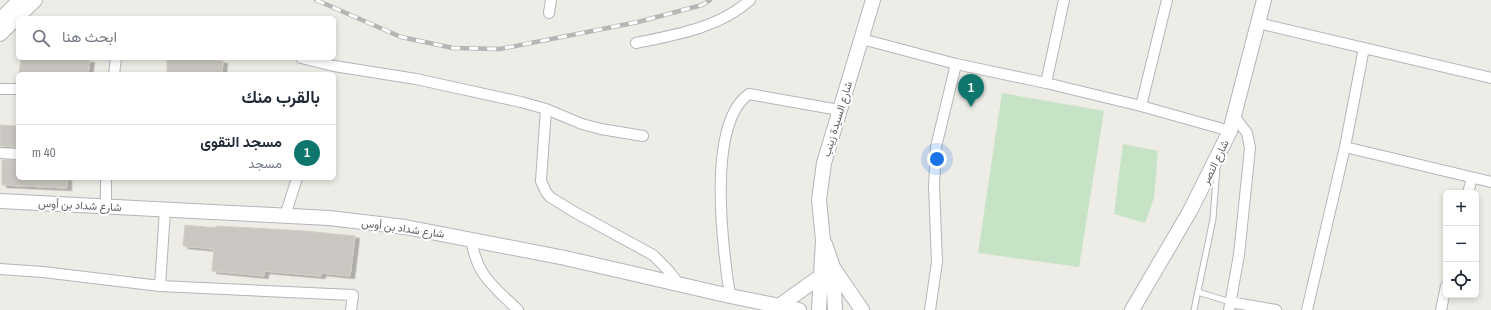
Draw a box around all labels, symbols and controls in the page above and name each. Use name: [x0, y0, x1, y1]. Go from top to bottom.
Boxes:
search box: [16, 16, 336, 60]
text: ابحث هنا: [62, 26, 117, 47]
icon: search: [30, 27, 52, 49]
pin: 1: [958, 74, 984, 107]
street label: شارع السيدة زينب: [819, 79, 856, 159]
text: بالقرب منك: [241, 85, 320, 108]
text: مسجد التقوى: [200, 131, 282, 152]
street label: شارع النصر: [1198, 137, 1233, 188]
text: 40 m: [32, 144, 56, 161]
text: 1: [304, 144, 310, 161]
your location: [927, 149, 947, 169]
text: مسجد: [248, 155, 282, 172]
map controls: [1443, 190, 1479, 298]
button: +: [1443, 190, 1479, 226]
street label: شارع شداد بن أوس: [38, 196, 122, 215]
street label: شارع شداد بن أوس: [360, 215, 446, 242]
button: −: [1443, 226, 1479, 262]
button: locate: [1443, 262, 1479, 298]

